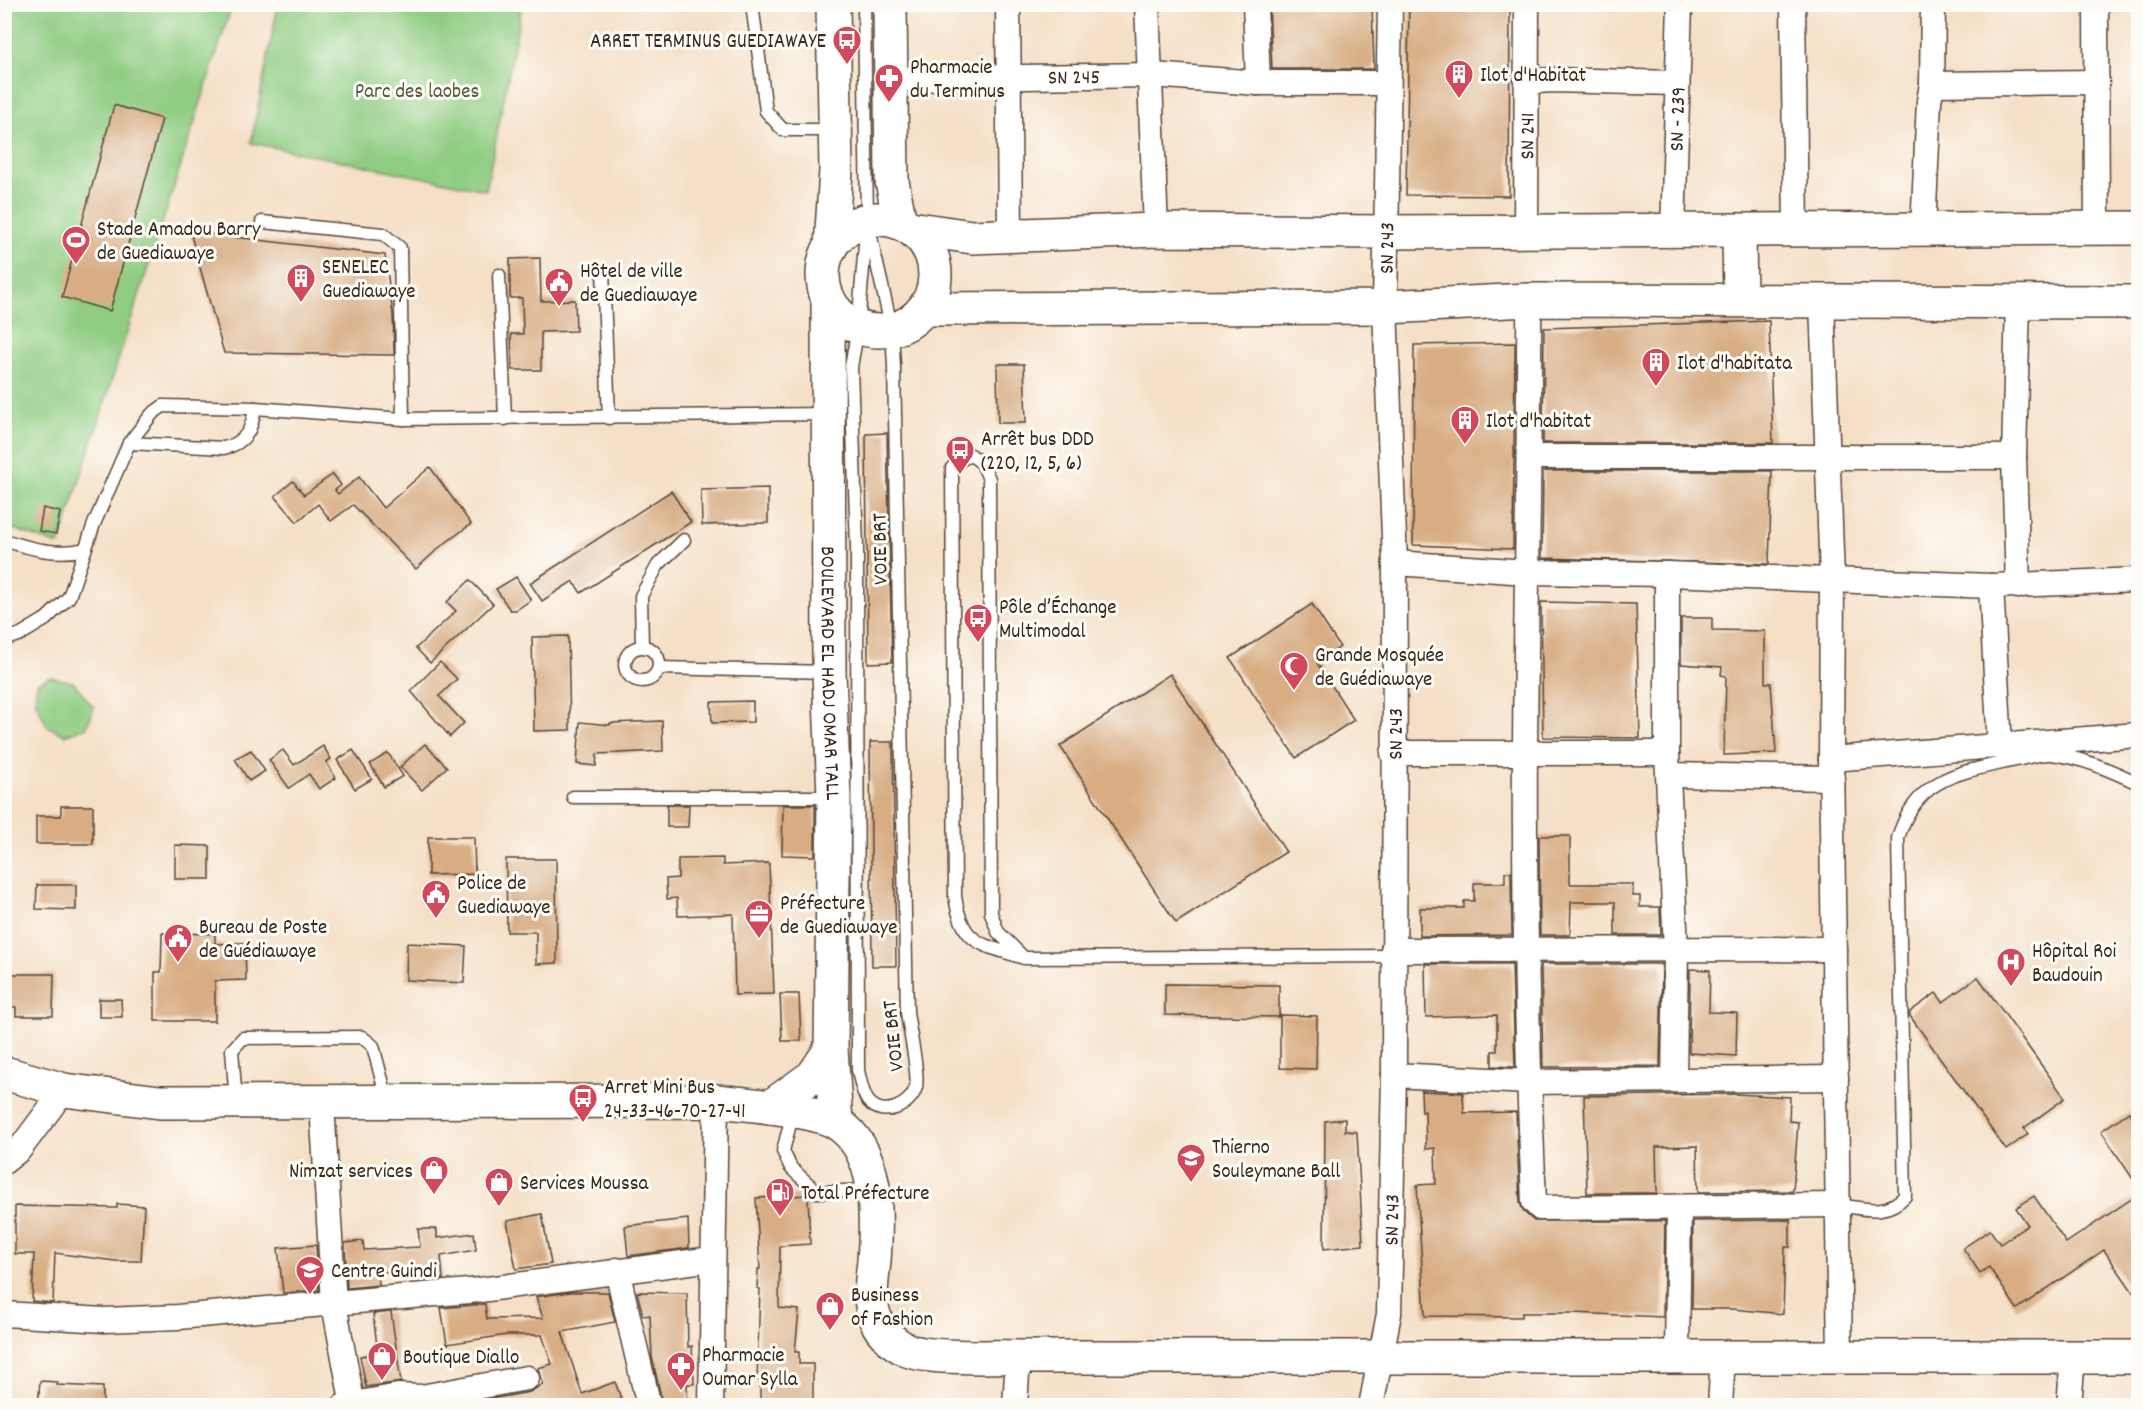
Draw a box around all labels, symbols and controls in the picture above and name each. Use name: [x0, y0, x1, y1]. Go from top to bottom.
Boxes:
bus stop icon: ARRET TERMINUS GUEDIAWAYE: [831, 24, 863, 66]
place label: ARRET TERMINUS GUEDIAWAYE: [590, 28, 826, 58]
place label: Pharmacie du Terminus: [910, 54, 1005, 108]
building icon: Ilot d'Habitat: [1443, 58, 1475, 100]
pharmacy icon: Pharmacie du Terminus: [873, 62, 905, 104]
place label: Ilot d'Habitat: [1480, 62, 1587, 92]
street label: SN 245: [1048, 64, 1100, 95]
park label: Parc des laobes: [355, 78, 479, 108]
street label: SN - 239: [1663, 86, 1695, 152]
street label: SN 241: [1514, 112, 1545, 160]
place label: Stade Amadou Barry de Guediawaye: [97, 216, 261, 270]
street label: SN 243: [1374, 222, 1404, 274]
sports icon: Stade Amadou Barry de Guediawaye: [60, 224, 92, 266]
place label: SENELEC Guediawaye: [322, 254, 416, 308]
place label: Hôtel de ville de Guediawaye: [580, 258, 697, 312]
building icon: SENELEC Guediawaye: [285, 262, 317, 304]
public building icon: Hôtel de ville de Guediawaye: [543, 266, 575, 308]
building icon: Ilot d'habitata: [1640, 346, 1672, 388]
place label: Ilot d'habitata: [1677, 350, 1793, 380]
building icon: Ilot d'habitat: [1449, 404, 1481, 446]
place label: Ilot d'habitat: [1486, 408, 1591, 438]
place label: Arrêt bus DDD (220, 12, 5, 6): [981, 426, 1094, 480]
bus stop icon: Arrêt bus DDD (220, 12, 5, 6): [944, 434, 976, 476]
street label: VOIE BRT: [866, 512, 898, 585]
street label: BOULEVARD EL HADJ OMAR TALL: [811, 546, 846, 801]
place label: Pôle d’Échange Multimodal: [999, 594, 1117, 648]
bus stop icon: Pôle d’Échange Multimodal: [962, 602, 994, 644]
place label: Grande Mosquée de Guédiawaye: [1315, 642, 1444, 696]
mosque icon: Grande Mosquée de Guédiawaye: [1278, 650, 1310, 692]
street label: SN 243: [1383, 708, 1413, 760]
place label: Police de Guediawaye: [457, 870, 551, 924]
public building icon: Police de Guediawaye: [420, 878, 452, 920]
place label: Préfecture de Guediawaye: [780, 890, 897, 944]
office icon: Préfecture de Guediawaye: [743, 898, 775, 940]
place label: Bureau de Poste de Guédiawaye: [199, 914, 327, 968]
public building icon: Bureau de Poste de Guédiawaye: [162, 922, 194, 964]
place label: Hôpital Roi Baudouin: [2032, 938, 2117, 992]
hospital icon: Hôpital Roi Baudouin: [1995, 946, 2027, 988]
street label: VOIE BRT: [876, 998, 914, 1073]
place label: Arret Mini Bus 24-33-46-70-27-41: [604, 1074, 745, 1128]
bus stop icon: Arret Mini Bus 24-33-46-70-27-41: [567, 1082, 599, 1124]
place label: Thierno Souleymane Ball: [1212, 1134, 1340, 1188]
school or university icon: Thierno Souleymane Ball: [1175, 1142, 1207, 1184]
shop icon: Nimzat services: [418, 1154, 450, 1196]
place label: Nimzat services: [289, 1158, 413, 1188]
shop icon: Services Moussa: [483, 1166, 515, 1208]
place label: Services Moussa: [520, 1170, 650, 1200]
fuel station icon: Total Préfecture: [764, 1176, 796, 1218]
place label: Total Préfecture: [801, 1180, 930, 1210]
street label: SN 243: [1378, 1194, 1410, 1246]
school or university icon: Centre Guindi: [294, 1254, 326, 1296]
place label: Centre Guindi: [331, 1258, 437, 1288]
place label: Business of Fashion: [851, 1282, 933, 1336]
shop icon: Business of Fashion: [814, 1290, 846, 1332]
shop icon: Boutique Diallo: [366, 1340, 398, 1382]
place label: Pharmacie Oumar Sylla: [702, 1342, 799, 1396]
place label: Boutique Diallo: [403, 1344, 519, 1374]
pharmacy icon: Pharmacie Oumar Sylla: [665, 1350, 697, 1392]

